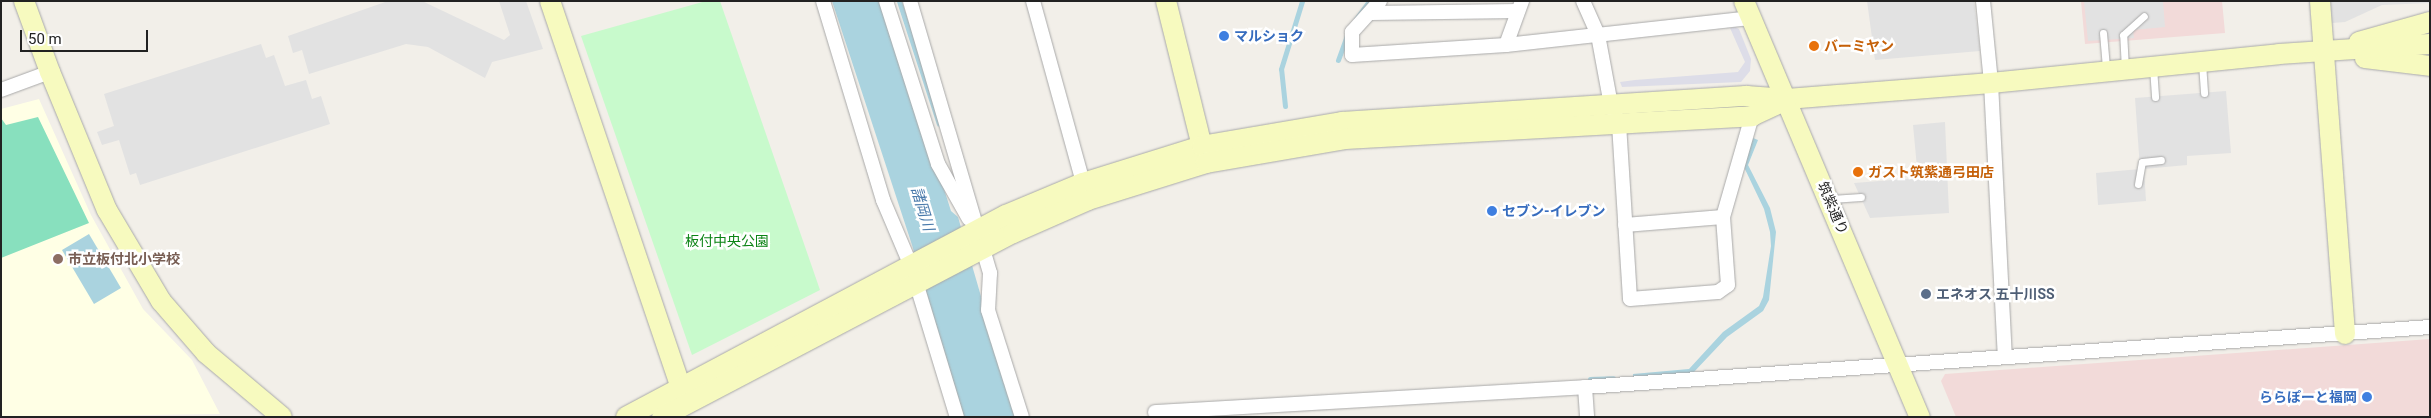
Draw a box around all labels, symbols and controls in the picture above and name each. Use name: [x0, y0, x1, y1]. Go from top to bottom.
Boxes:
scale bar: [22, 20, 150, 52]
place label: マルショク: [1234, 28, 1304, 44]
text: 50 m: [28, 30, 62, 48]
marker: マルショク: [1218, 30, 1230, 42]
place label: バーミヤン: [1824, 38, 1894, 54]
marker: バーミヤン: [1808, 40, 1820, 52]
place label: ガスト筑紫通弓田店: [1868, 164, 1994, 180]
marker: ガスト筑紫通弓田店: [1852, 166, 1864, 178]
street label: 筑紫通り: [1814, 179, 1852, 237]
water label: 諸岡川: [907, 185, 937, 233]
place label: セブン-イレブン: [1502, 203, 1606, 219]
marker: セブン-イレブン: [1486, 205, 1498, 217]
park label: 板付中央公園: [685, 233, 769, 249]
place label: 市立板付北小学校: [68, 251, 180, 267]
marker: 市立板付北小学校: [52, 253, 64, 265]
place label: エネオス 五十川SS: [1936, 286, 2055, 302]
marker: エネオス 五十川SS: [1920, 288, 1932, 300]
place label: ららぽーと福岡: [2259, 389, 2357, 405]
marker: ららぽーと福岡: [2361, 391, 2373, 403]

